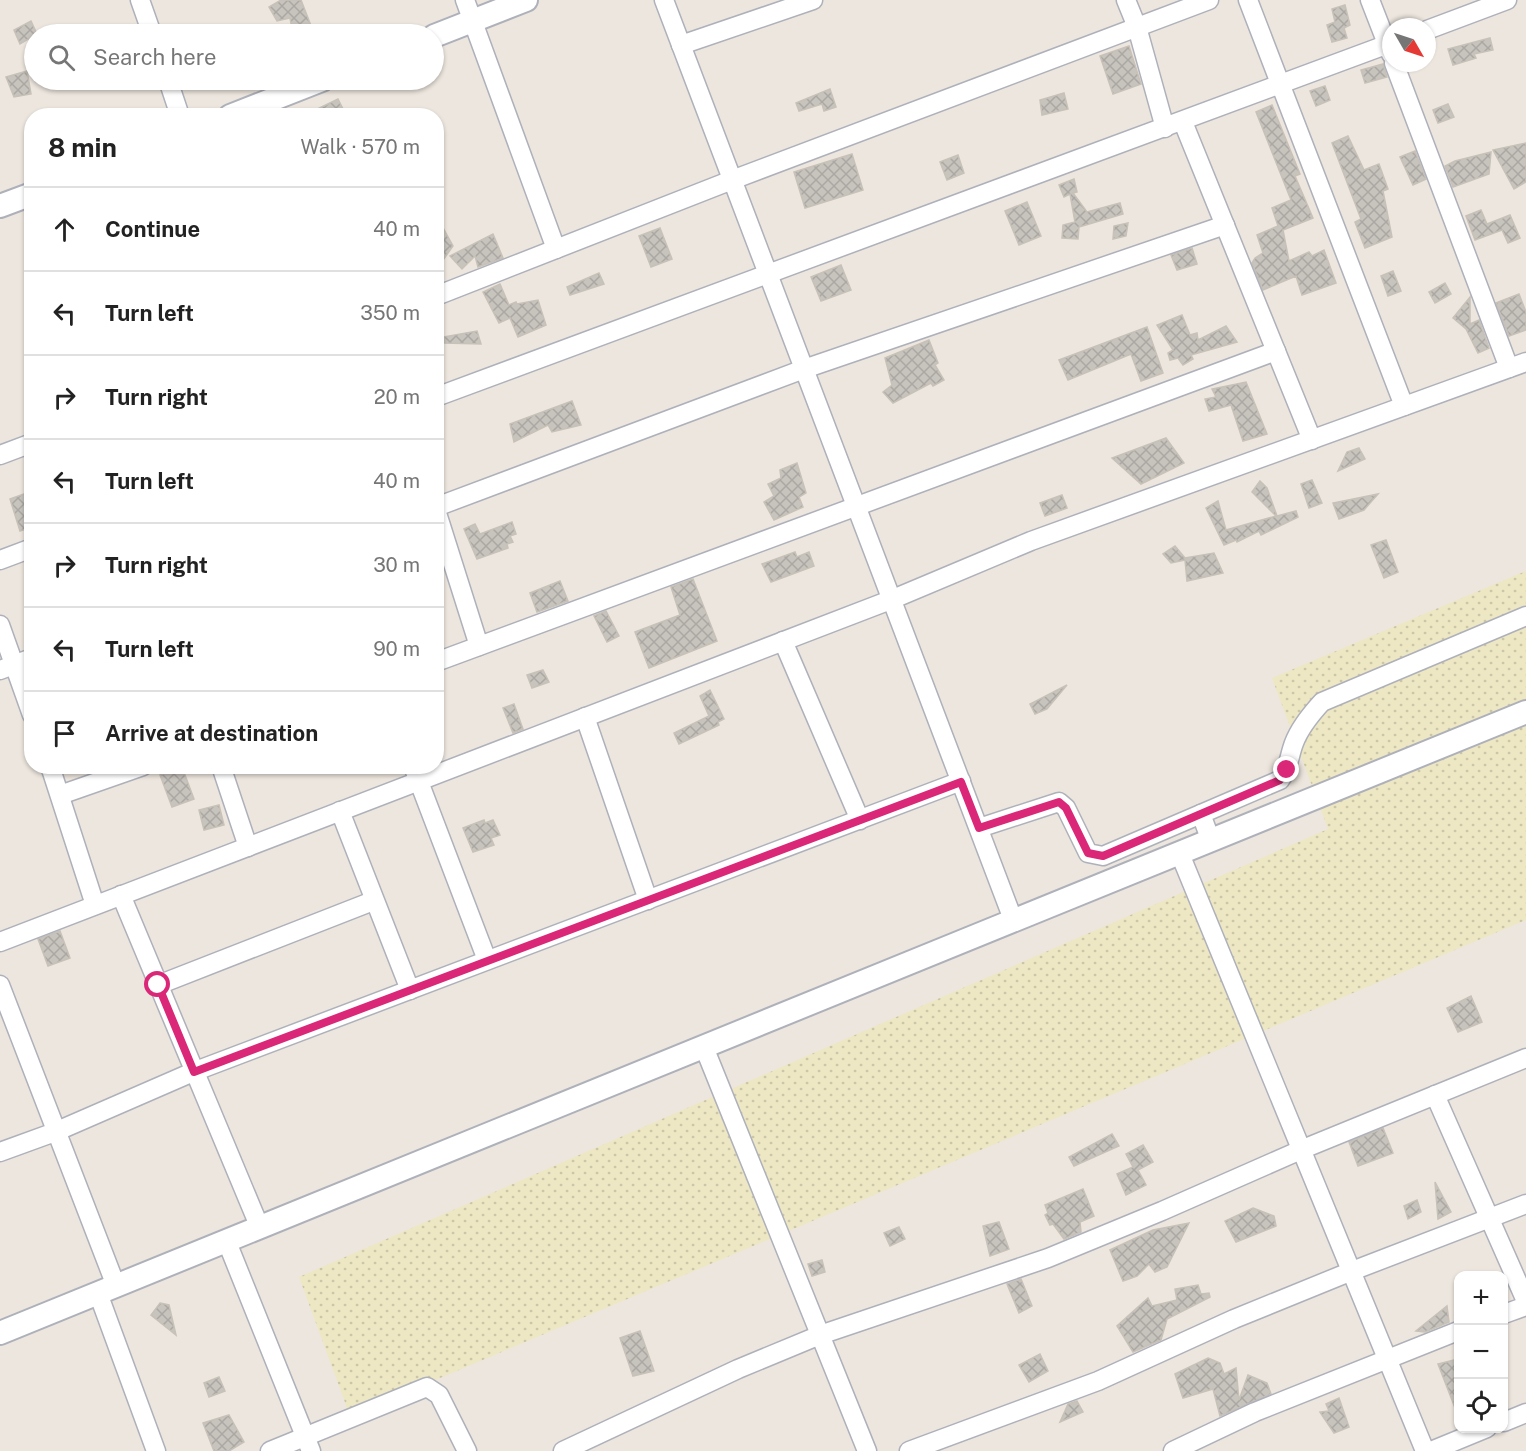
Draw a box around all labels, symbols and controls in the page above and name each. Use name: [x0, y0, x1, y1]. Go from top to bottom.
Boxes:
north arrow: [1382, 18, 1436, 72]
search box: [24, 24, 444, 90]
icon: search: [45, 41, 78, 74]
text: Search here: [93, 44, 217, 70]
text: 8 min: [48, 132, 117, 163]
text: Walk · 570 m: [301, 135, 420, 159]
icon: ahead: [48, 213, 81, 246]
text: Continue: [105, 216, 200, 242]
text: 40 m: [373, 217, 420, 241]
icon: left: [48, 297, 81, 330]
text: Turn left: [105, 300, 194, 326]
text: 350 m: [360, 301, 420, 325]
icon: right: [48, 381, 81, 414]
text: Turn right: [105, 384, 208, 410]
text: 20 m: [374, 385, 420, 409]
icon: left: [48, 465, 81, 498]
text: Turn left: [105, 468, 194, 494]
text: 40 m: [373, 469, 420, 493]
icon: right: [48, 549, 81, 582]
text: Turn right: [105, 552, 208, 578]
text: 30 m: [373, 553, 420, 577]
icon: left: [48, 633, 81, 666]
text: Turn left: [105, 636, 194, 662]
text: 90 m: [373, 637, 420, 661]
icon: arrive: [48, 717, 81, 750]
text: Arrive at destination: [105, 720, 318, 746]
route end: [1273, 756, 1299, 782]
route start: [144, 971, 170, 997]
map controls: [1454, 1271, 1508, 1433]
button: +: [1454, 1271, 1508, 1325]
button: −: [1454, 1325, 1508, 1379]
button: locate: [1454, 1379, 1508, 1433]

